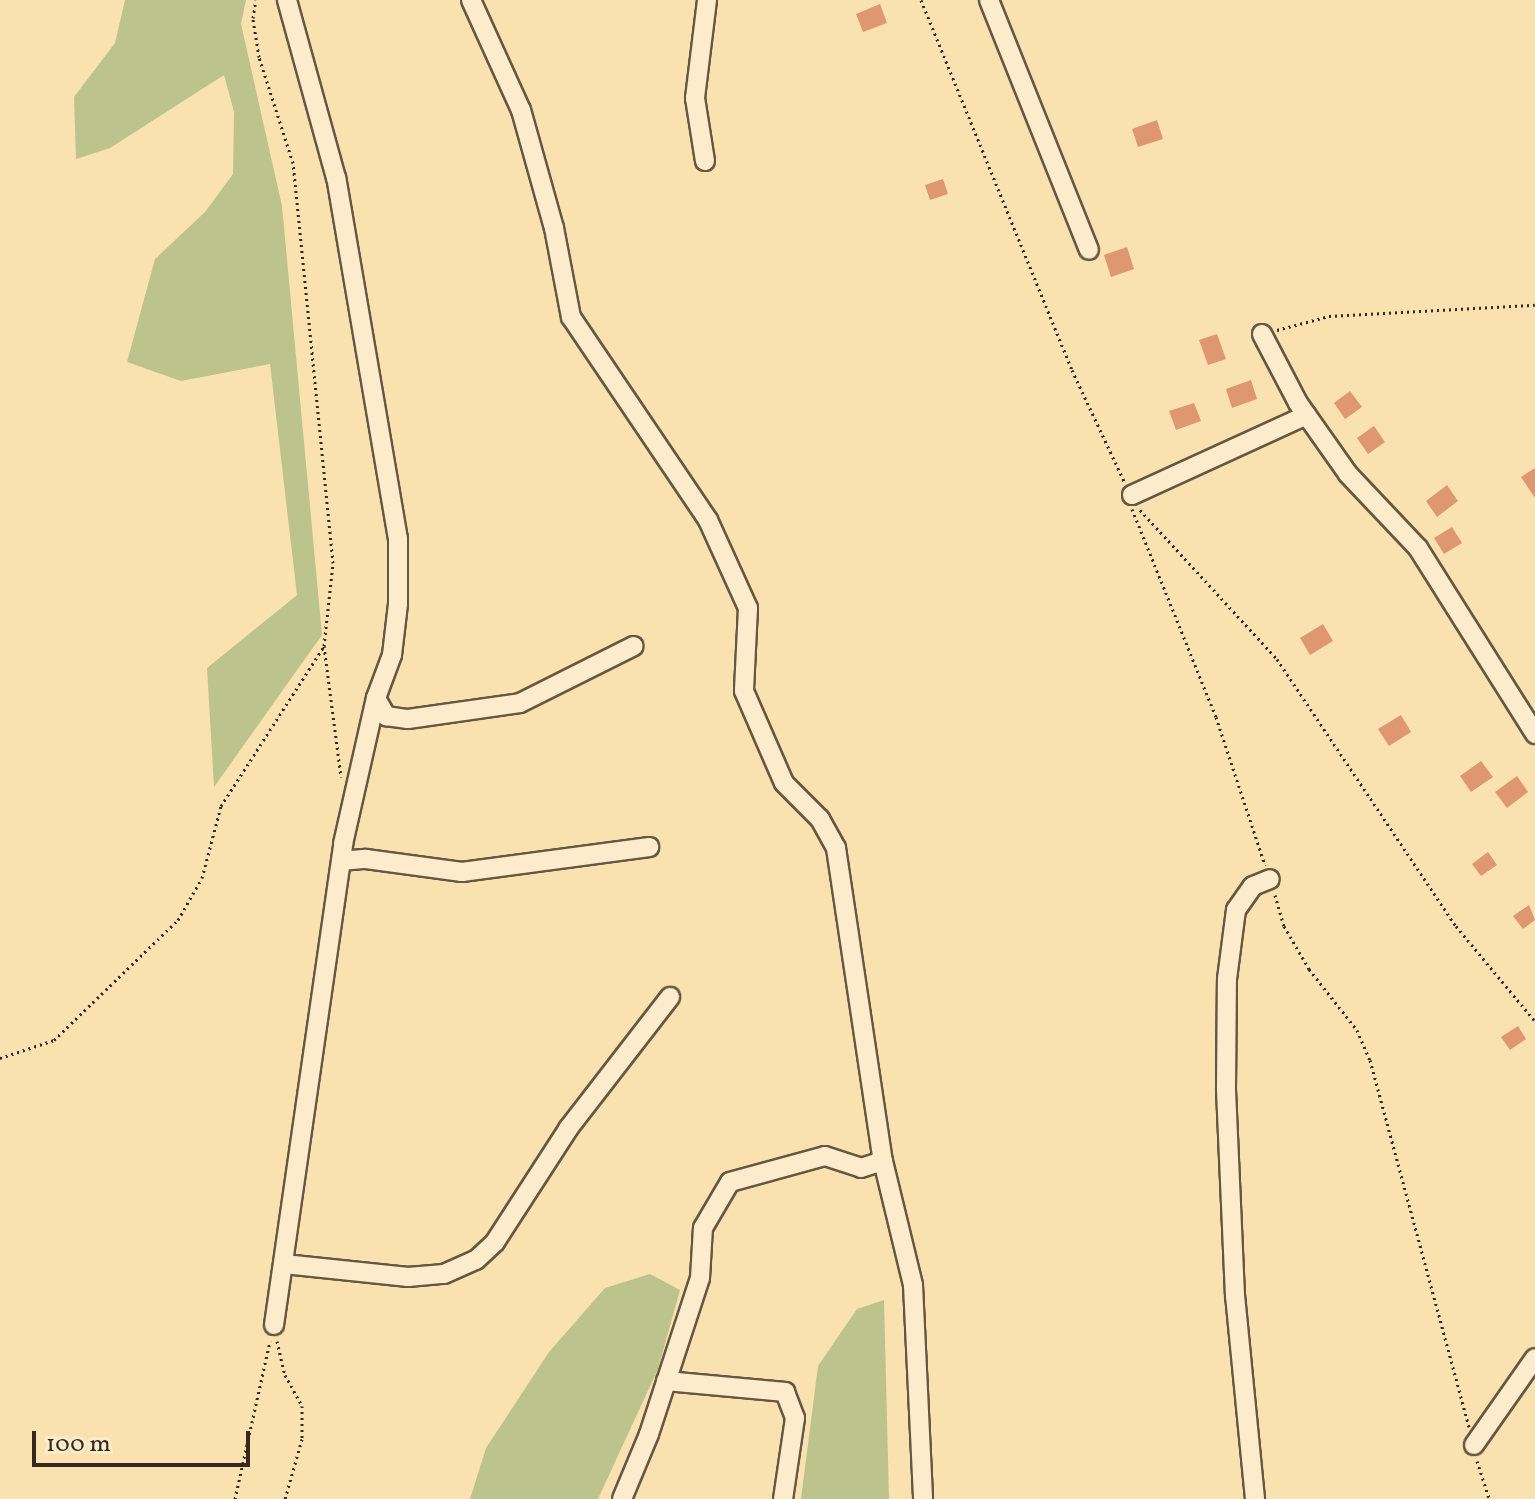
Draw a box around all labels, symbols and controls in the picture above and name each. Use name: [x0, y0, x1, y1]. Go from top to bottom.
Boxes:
scale bar: [36, 1415, 254, 1465]
text: 100 m: [46, 1428, 111, 1462]

